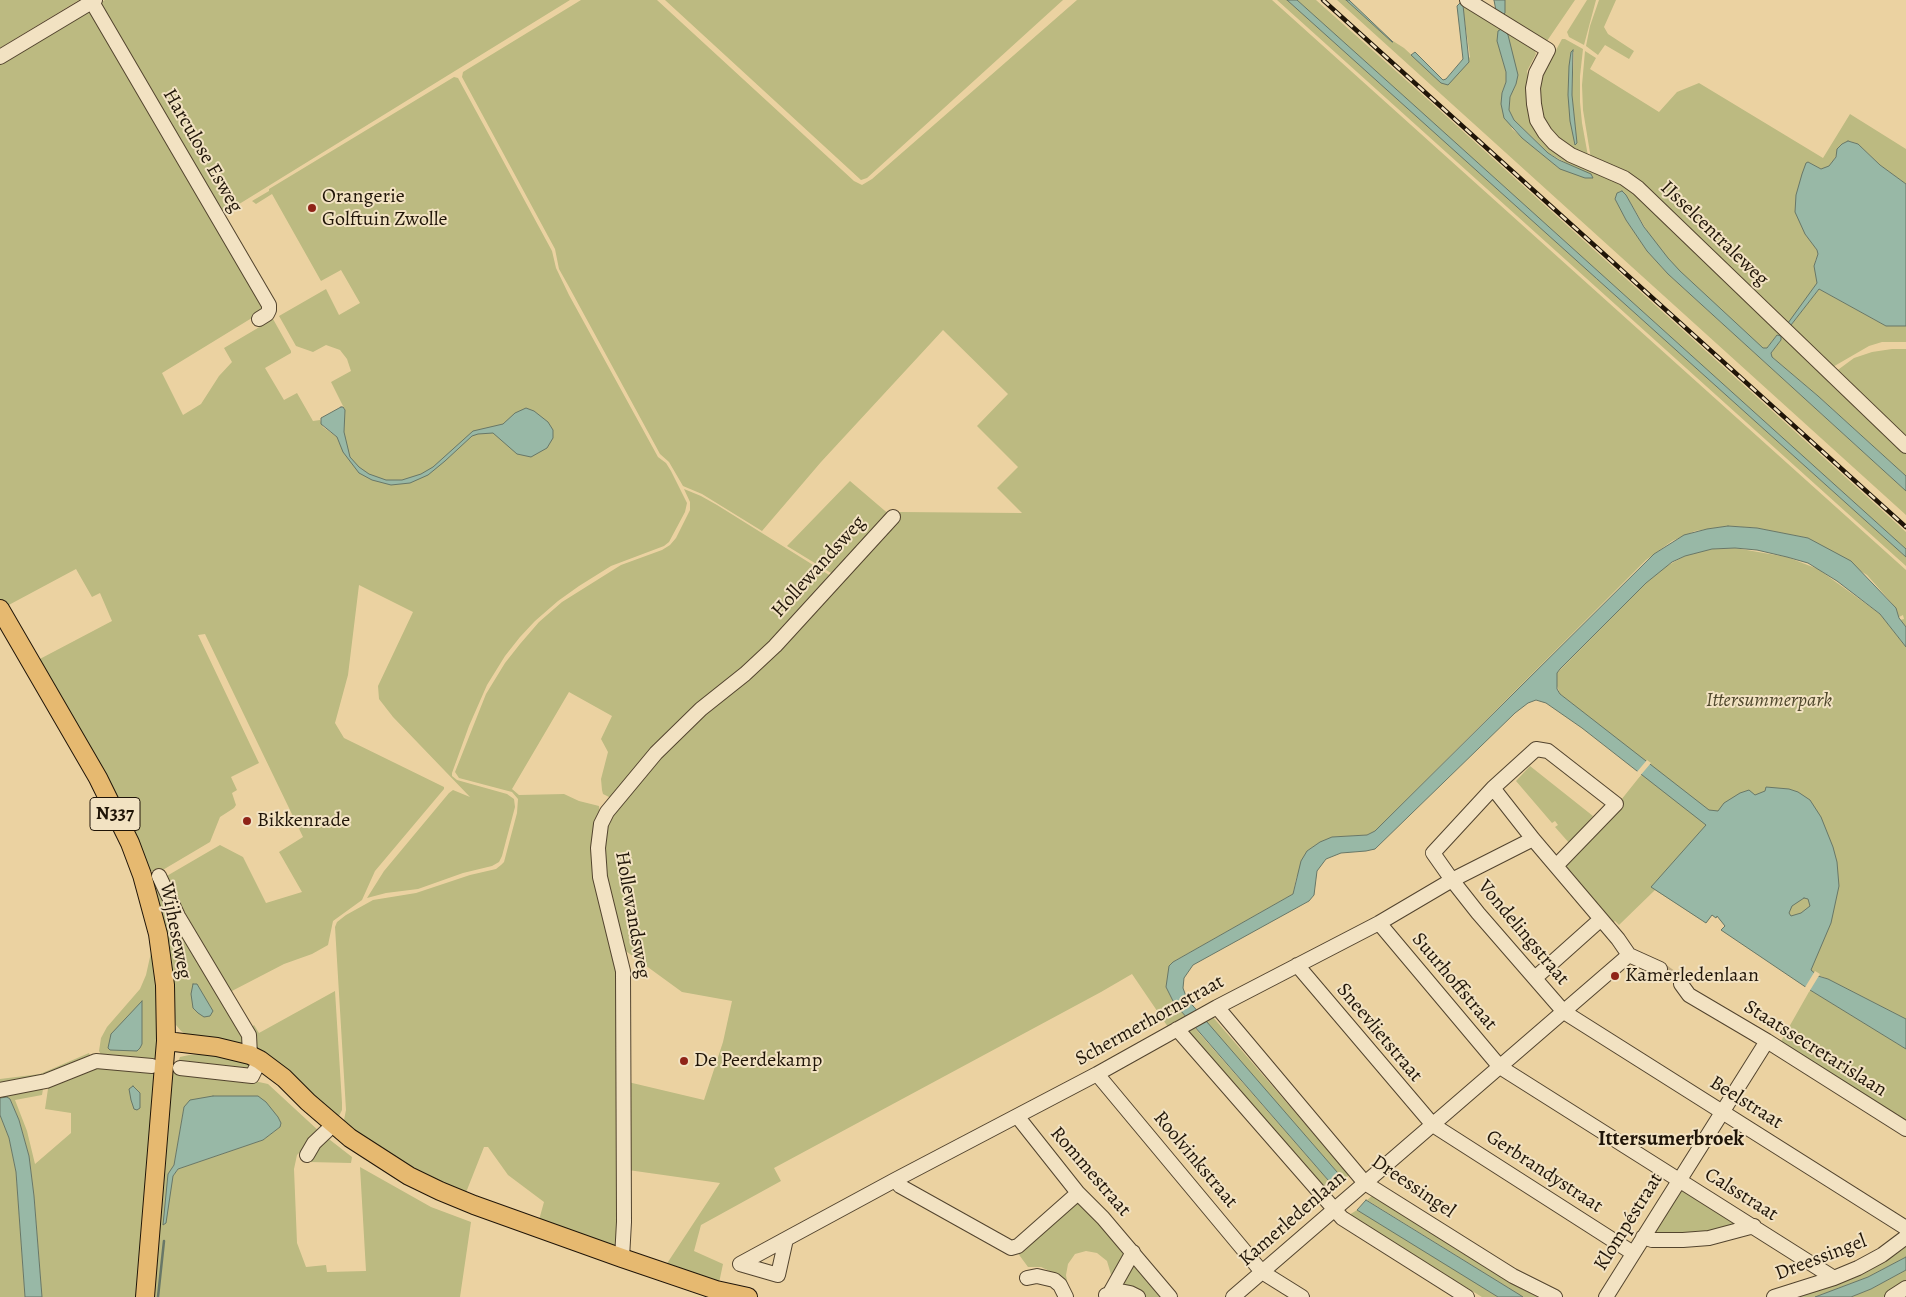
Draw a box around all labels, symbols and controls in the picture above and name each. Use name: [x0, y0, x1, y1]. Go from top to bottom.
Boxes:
street label: Harculose Esweg: [157, 85, 247, 217]
street label: IJsselcentraleweg: [1655, 176, 1773, 292]
place label: Orangerie Golftuin Zwolle: [322, 185, 448, 232]
marker: Orangerie Golftuin Zwolle: [306, 202, 318, 214]
street label: Hollewandsweg: [767, 511, 871, 623]
park label: Ittersummerpark: [1706, 689, 1832, 713]
road number: N337: [90, 798, 140, 831]
place label: Bikkenrade: [257, 809, 350, 833]
marker: Bikkenrade: [241, 815, 253, 827]
street label: Hollewandsweg: [609, 850, 655, 980]
street label: Vondelingstraat: [1472, 875, 1574, 991]
street label: Wijheseweg: [154, 881, 196, 981]
street label: Suurhoffstraat: [1406, 928, 1502, 1036]
place label: Kamerledenlaan: [1625, 964, 1759, 988]
street label: Schermerhornstraat: [1072, 970, 1228, 1072]
marker: Kamerledenlaan: [1609, 970, 1621, 982]
street label: Sneevlietstraat: [1331, 979, 1427, 1087]
street label: Staatssecretarislaan: [1739, 995, 1891, 1103]
place label: De Peerdekamp: [694, 1049, 822, 1073]
marker: De Peerdekamp: [678, 1055, 690, 1067]
street label: Beelstraat: [1705, 1071, 1787, 1135]
street label: Roolvinkstraat: [1147, 1107, 1243, 1213]
street label: Rommestraat: [1044, 1122, 1136, 1222]
street label: Gerbrandystraat: [1481, 1125, 1607, 1219]
district label: Ittersumerbroek: [1598, 1127, 1744, 1153]
street label: Dreessingel: [1367, 1150, 1459, 1224]
street label: Calsstraat: [1700, 1163, 1782, 1227]
street label: Kamerledenlaan: [1235, 1166, 1351, 1272]
street label: Klompéstraat: [1589, 1169, 1669, 1275]
street label: Dreessingel: [1772, 1230, 1870, 1286]

